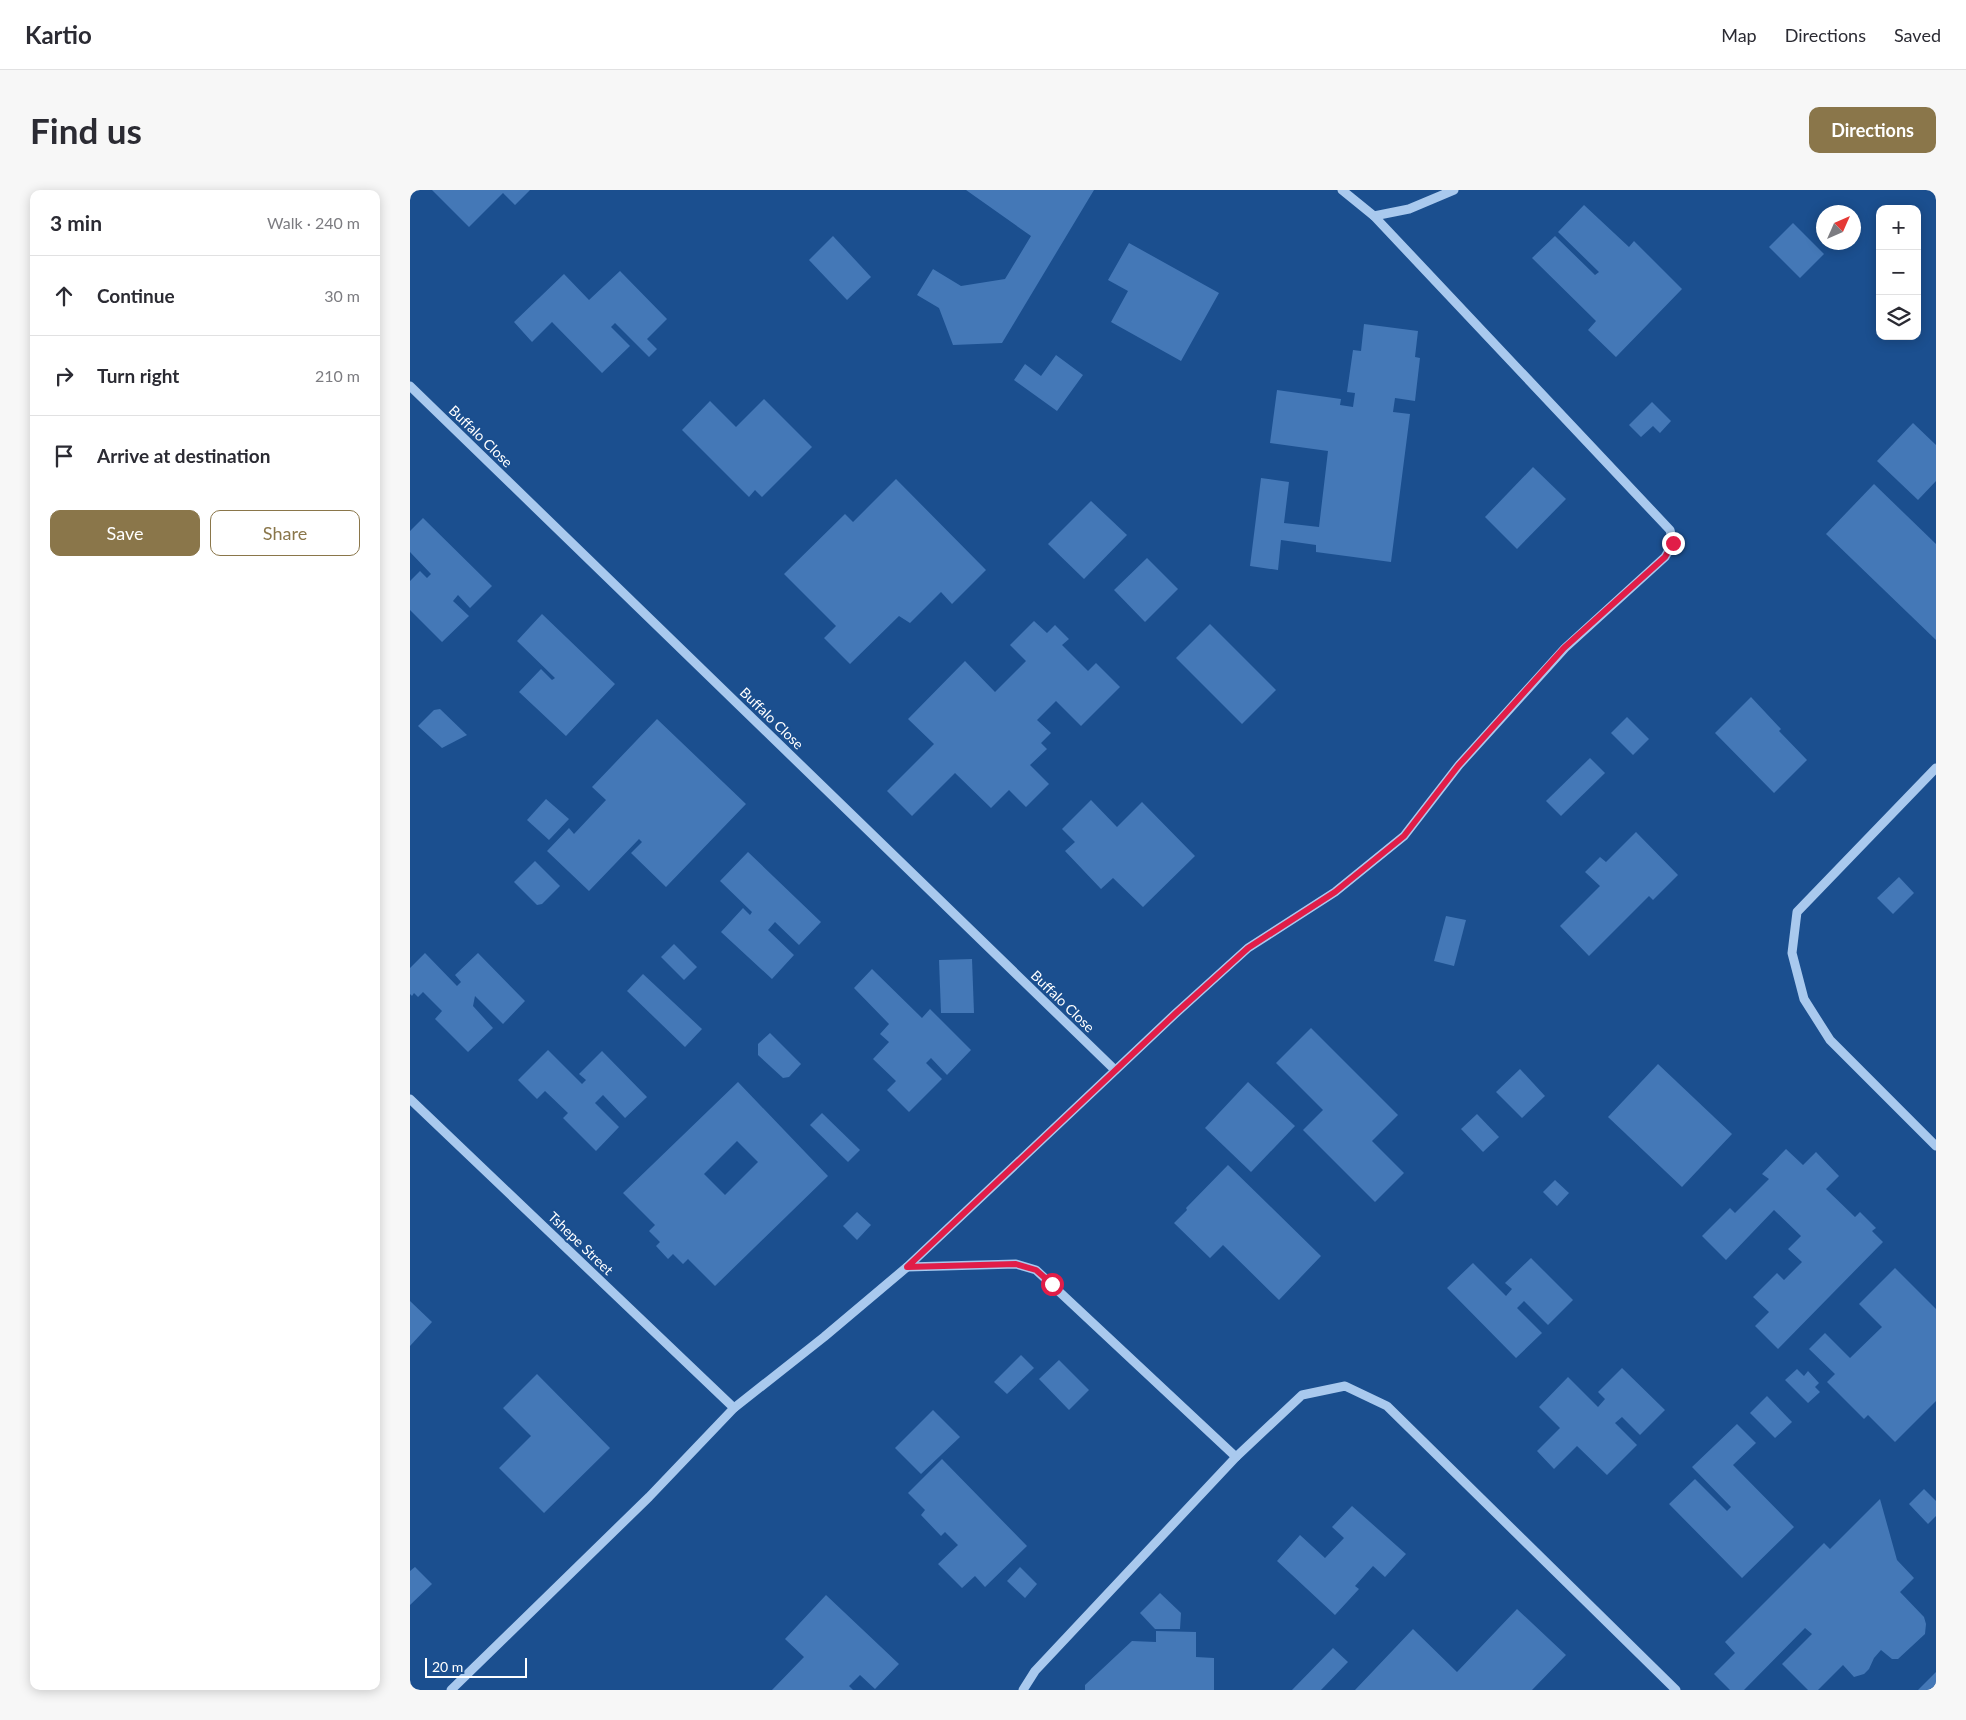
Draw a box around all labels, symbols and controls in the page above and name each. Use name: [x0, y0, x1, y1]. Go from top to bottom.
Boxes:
text: Kartio: [25, 20, 92, 49]
text: Map: [1721, 24, 1757, 46]
text: Directions: [1785, 24, 1866, 46]
text: Saved: [1894, 24, 1941, 46]
button: Directions: [1809, 107, 1936, 153]
text: Find us: [30, 109, 142, 151]
north arrow: [1816, 205, 1861, 250]
map controls: [1876, 205, 1921, 340]
button: +: [1876, 205, 1921, 250]
text: 3 min: [50, 210, 102, 235]
text: Walk · 240 m: [267, 213, 360, 232]
button: −: [1876, 250, 1921, 295]
icon: ahead: [50, 282, 78, 310]
text: Continue: [97, 284, 175, 307]
text: 30 m: [324, 286, 360, 305]
button: layers: [1876, 295, 1921, 340]
icon: right: [50, 362, 78, 390]
text: Turn right: [97, 364, 179, 387]
text: 210 m: [315, 366, 360, 385]
street label: Buffalo Close: [446, 401, 516, 471]
icon: arrive: [50, 442, 78, 470]
text: Arrive at destination: [97, 444, 270, 467]
button: Save: [50, 510, 200, 556]
button: Share: [210, 510, 360, 556]
route end: [1662, 532, 1685, 555]
street label: Buffalo Close: [737, 683, 807, 753]
street label: Buffalo Close: [1028, 966, 1098, 1036]
street label: Tshepe Street: [545, 1208, 617, 1278]
route start: [1041, 1273, 1064, 1296]
scale bar: [425, 1655, 528, 1678]
text: 20 m: [432, 1658, 463, 1675]

